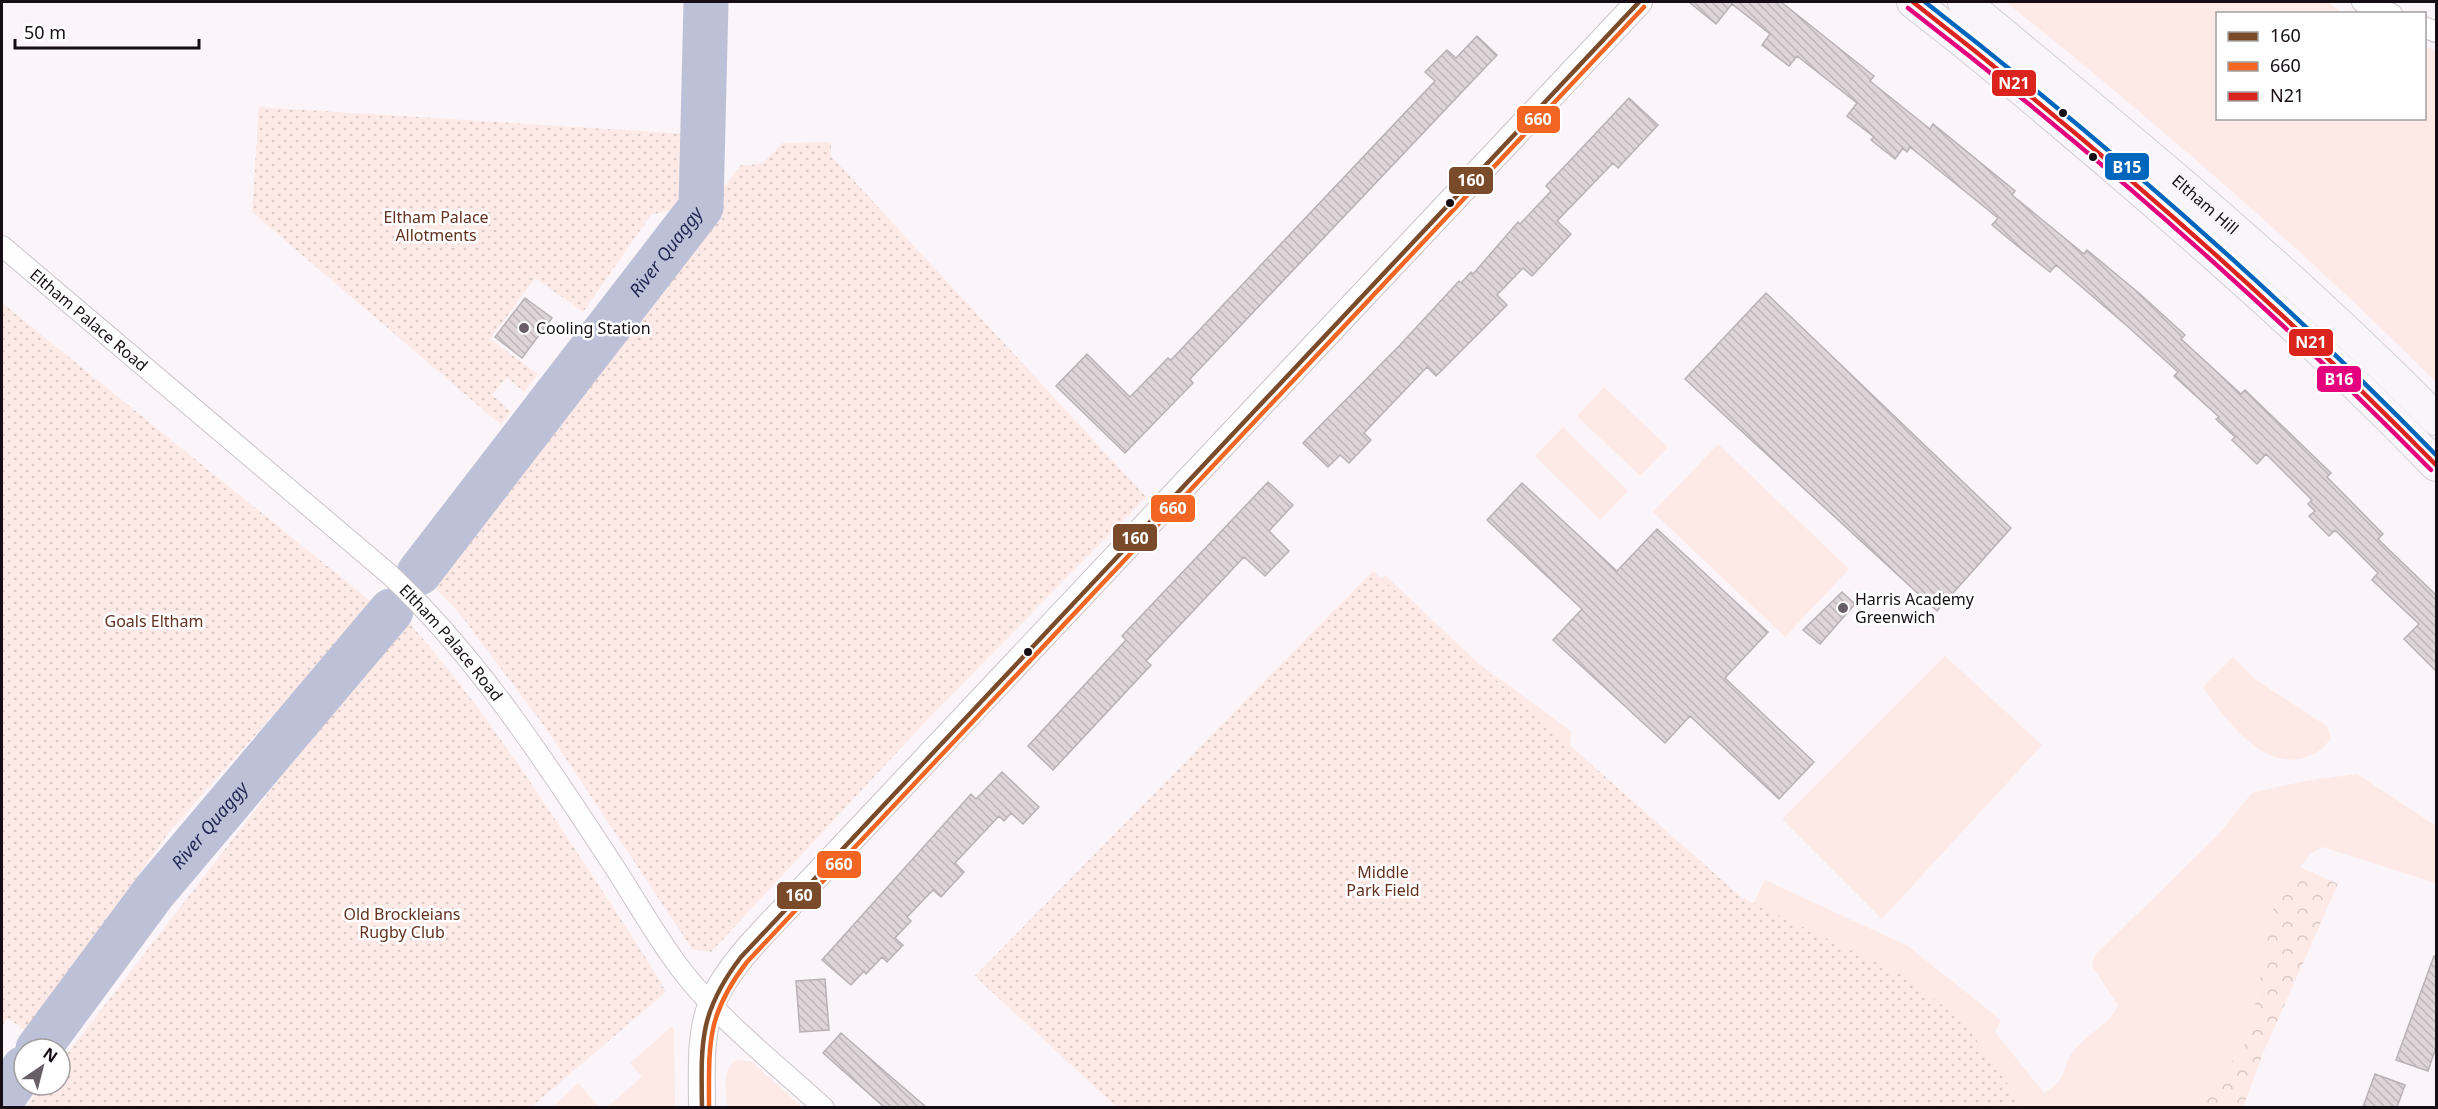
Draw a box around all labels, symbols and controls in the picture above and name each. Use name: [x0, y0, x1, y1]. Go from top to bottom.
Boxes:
scale bar: [15, 12, 200, 50]
legend: [2216, 12, 2426, 120]
text: 50 m: [24, 20, 66, 44]
text: 160: [2270, 23, 2301, 47]
text: 660: [2270, 53, 2301, 77]
line badge: N21: [1991, 69, 2037, 97]
text: N21: [1998, 72, 2030, 94]
text: N21: [2270, 83, 2304, 107]
line badge: 660: [1516, 105, 1561, 134]
unlabelled marker: [2057, 107, 2069, 119]
text: 660: [1524, 108, 1552, 130]
unlabelled marker: [2087, 151, 2099, 163]
line badge: B15: [2104, 152, 2150, 181]
text: B15: [2113, 156, 2141, 178]
line badge: 160: [1448, 166, 1494, 195]
text: 160: [1457, 169, 1485, 191]
street label: Eltham Hill: [2168, 170, 2243, 239]
unlabelled marker: [1444, 197, 1456, 209]
water label: River Quaggy: [623, 201, 709, 301]
park label: Eltham Palace Allotments: [383, 206, 489, 246]
street label: Eltham Palace Road: [25, 263, 153, 376]
place label: Cooling Station: [536, 317, 651, 339]
marker: Cooling Station: [517, 321, 531, 335]
line badge: N21: [2288, 328, 2334, 357]
text: N21: [2295, 331, 2327, 353]
line badge: B16: [2316, 365, 2362, 393]
text: B16: [2325, 368, 2353, 390]
line badge: 660: [1150, 494, 1196, 523]
text: 660: [1159, 497, 1187, 519]
line badge: 160: [1112, 523, 1158, 552]
text: 160: [1121, 527, 1149, 549]
street label: Eltham Palace Road: [395, 579, 508, 705]
place label: Harris Academy Greenwich: [1855, 588, 1975, 628]
marker: Harris Academy Greenwich: [1836, 601, 1850, 615]
park label: Goals Eltham: [105, 610, 203, 632]
unlabelled marker: [1022, 646, 1034, 658]
water label: River Quaggy: [165, 775, 254, 874]
line badge: 660: [816, 850, 862, 879]
text: 660: [825, 853, 853, 875]
park label: Middle Park Field: [1346, 861, 1420, 901]
line badge: 160: [776, 881, 822, 910]
text: 160: [785, 884, 813, 906]
park label: Old Brockleians Rugby Club: [343, 903, 461, 943]
north arrow: [12, 1037, 72, 1097]
text: N: [39, 1042, 62, 1067]

